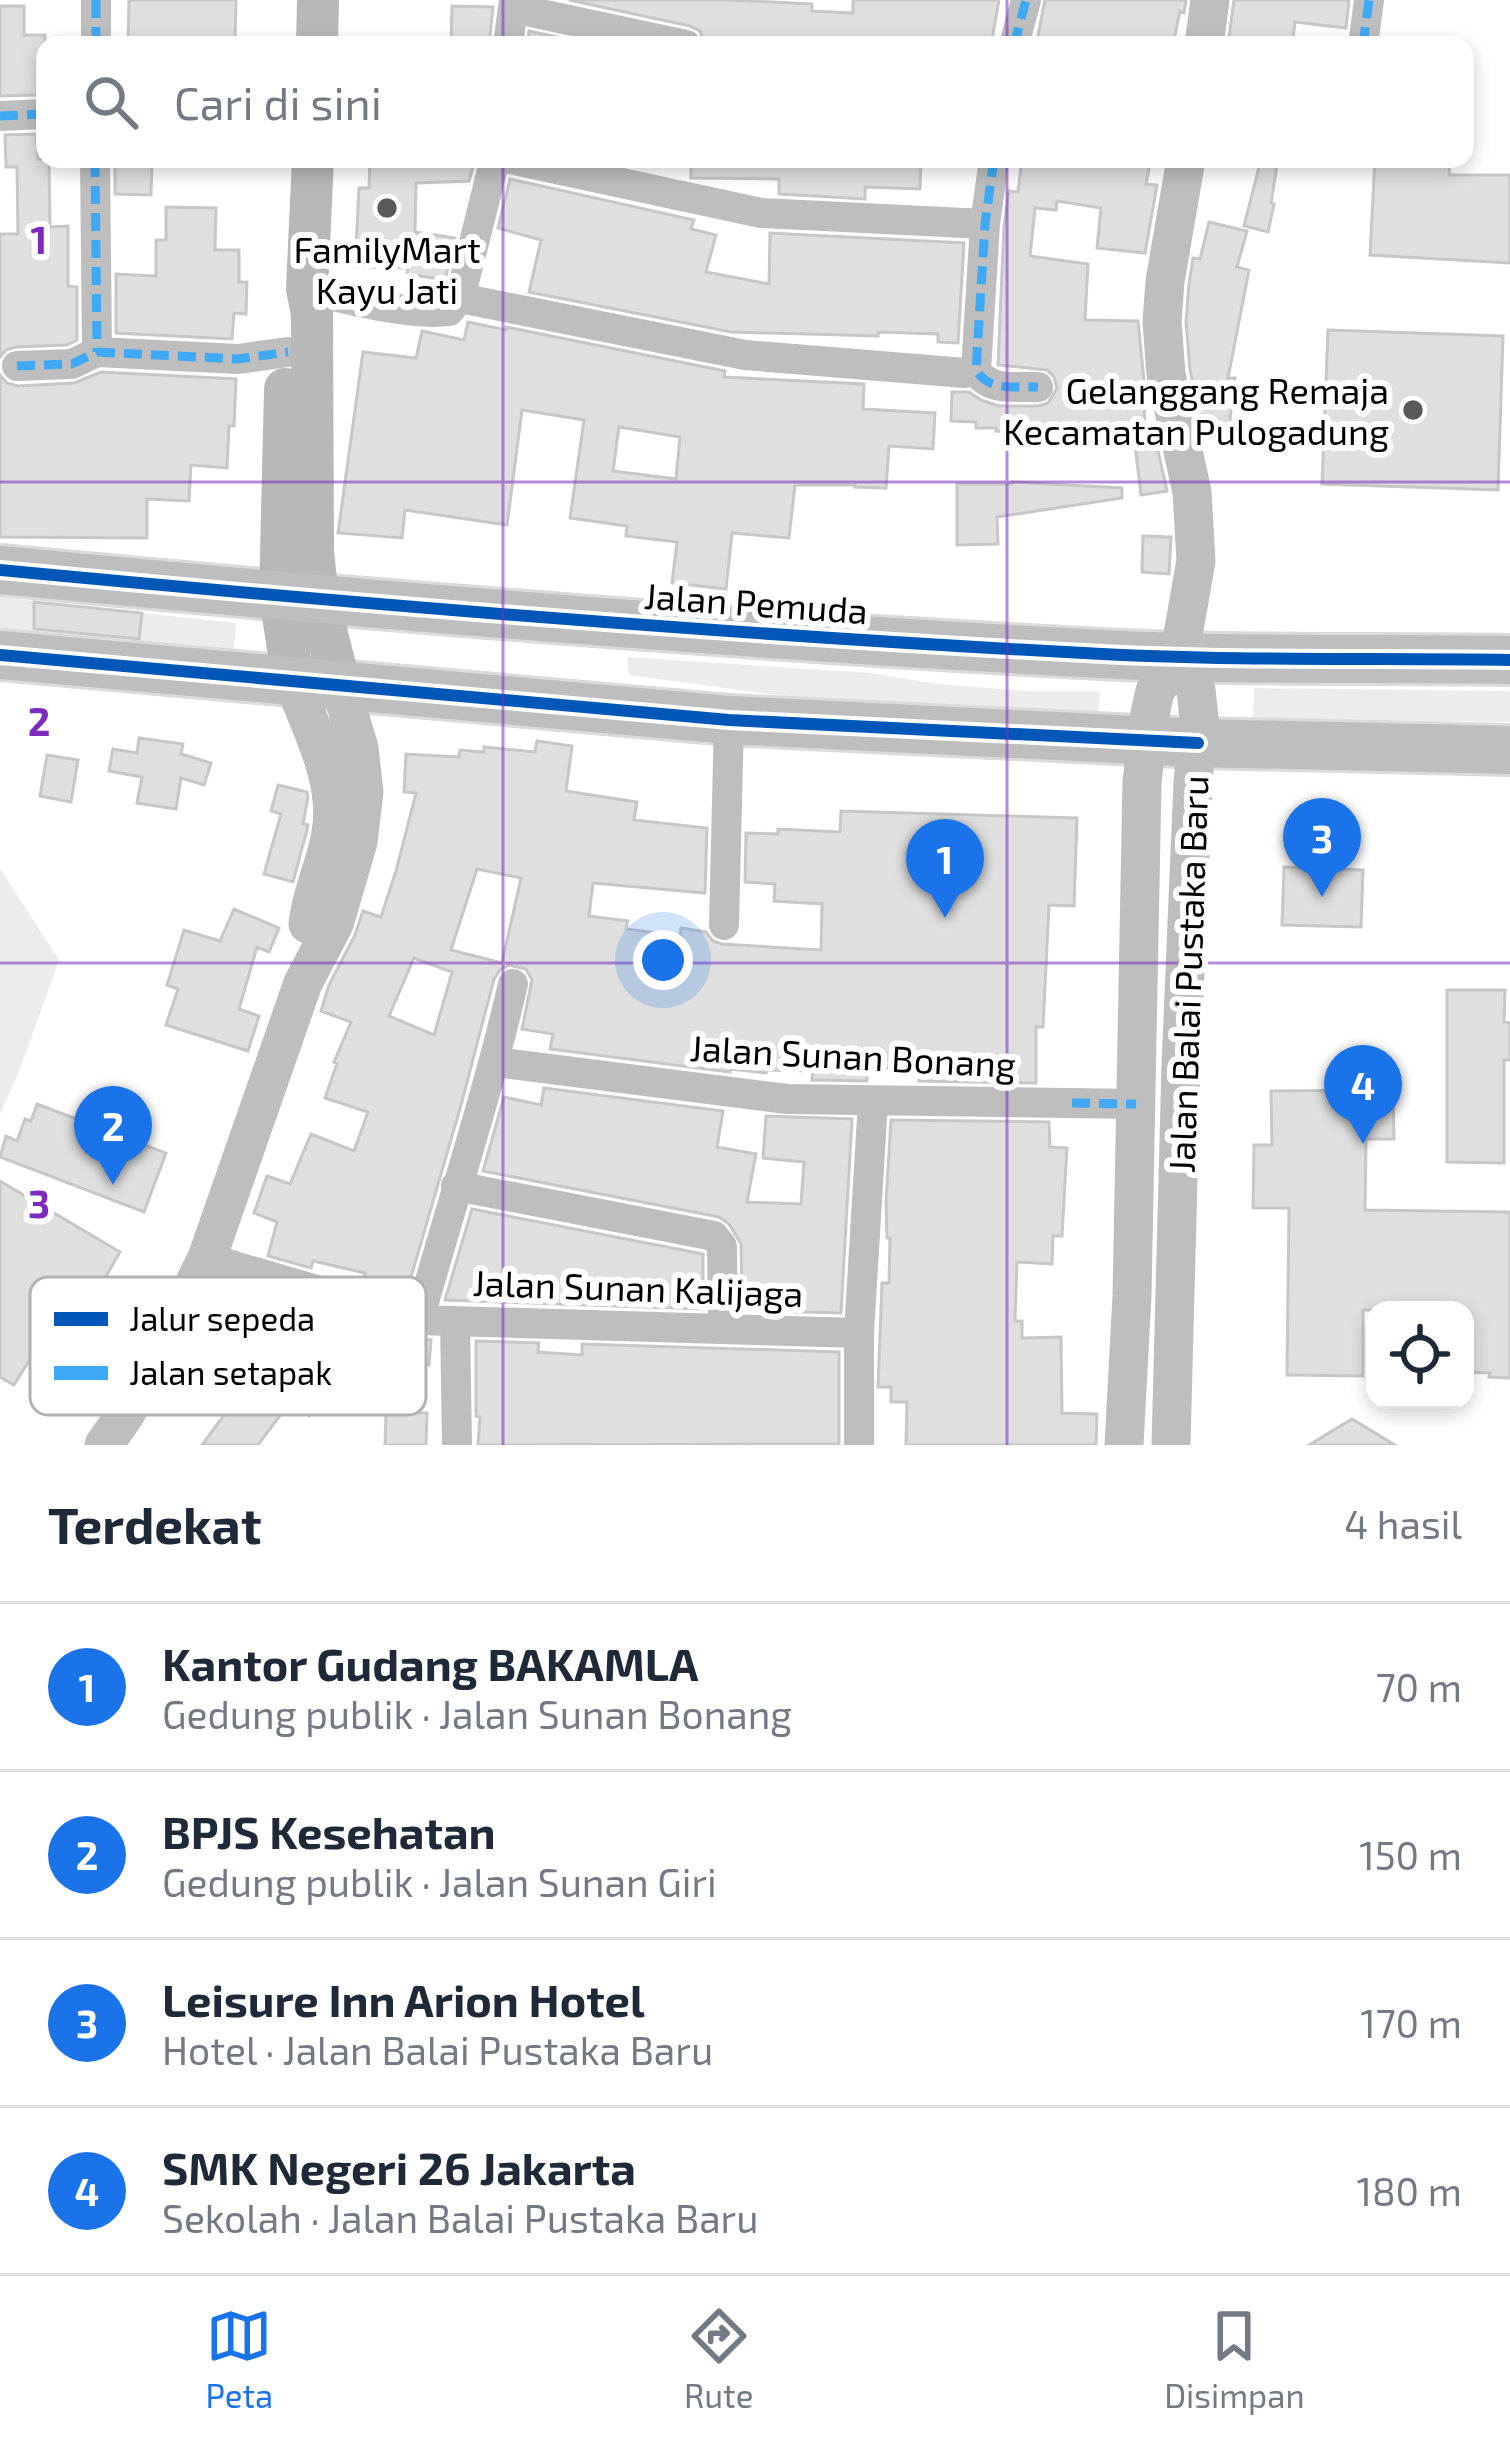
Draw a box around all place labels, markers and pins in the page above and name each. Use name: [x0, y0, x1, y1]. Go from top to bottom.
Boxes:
marker: FamilyMart Kayu Jati: [374, 195, 400, 221]
place label: FamilyMart Kayu Jati: [293, 227, 481, 311]
place label: Gelanggang Remaja Kecamatan Pulogadung: [1003, 368, 1389, 452]
marker: Gelanggang Remaja Kecamatan Pulogadung: [1400, 397, 1426, 423]
pin: 3: [1283, 798, 1361, 897]
pin: 1: [906, 819, 984, 918]
pin: 4: [1324, 1045, 1402, 1144]
pin: 2: [74, 1086, 152, 1185]

